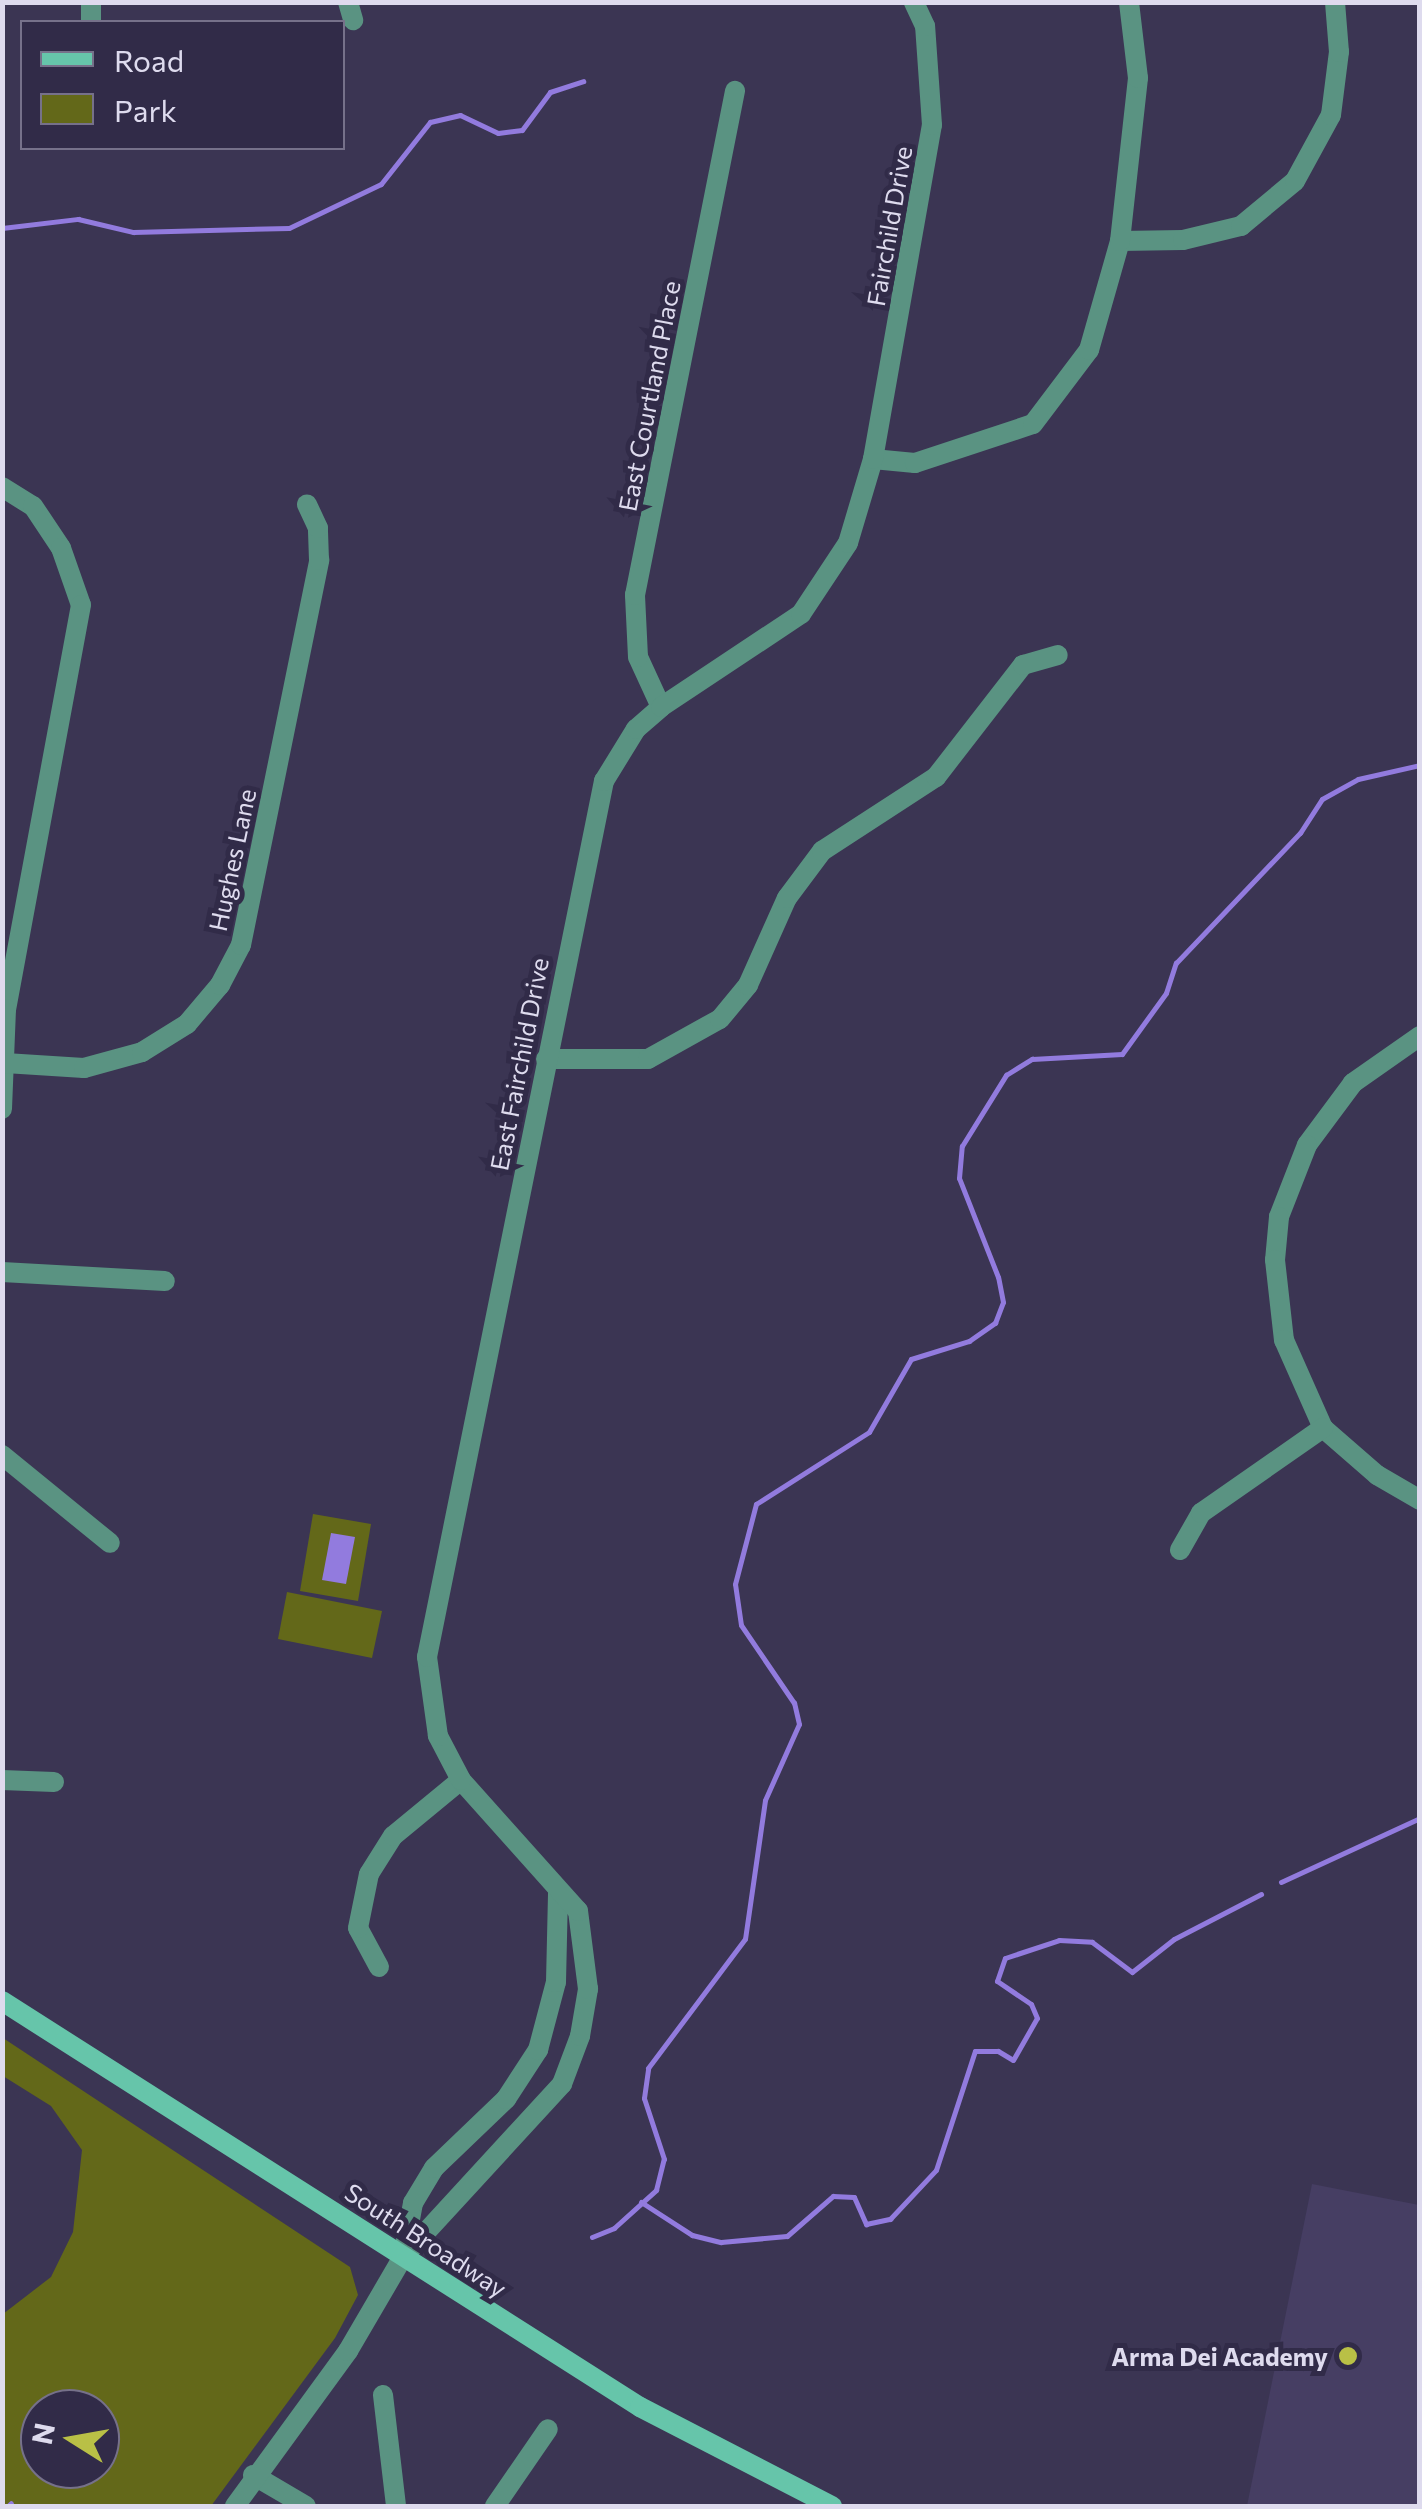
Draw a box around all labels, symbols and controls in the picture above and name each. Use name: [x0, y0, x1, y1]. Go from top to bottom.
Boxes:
legend: [20, 20, 345, 150]
text: Road: [114, 41, 184, 78]
text: Park: [114, 91, 177, 128]
street label: Fairchild Drive: [860, 144, 918, 308]
street label: East Courtland Place: [612, 278, 686, 514]
street label: Hughes Lane: [202, 786, 262, 934]
street label: East Fairchild Drive: [484, 955, 554, 1173]
street label: South Broadway: [340, 2177, 512, 2303]
place label: Arma Dei Academy: [1111, 2341, 1328, 2371]
marker: Arma Dei Academy: [1337, 2345, 1359, 2367]
north arrow: [20, 2389, 120, 2489]
text: N: [24, 2420, 61, 2447]

